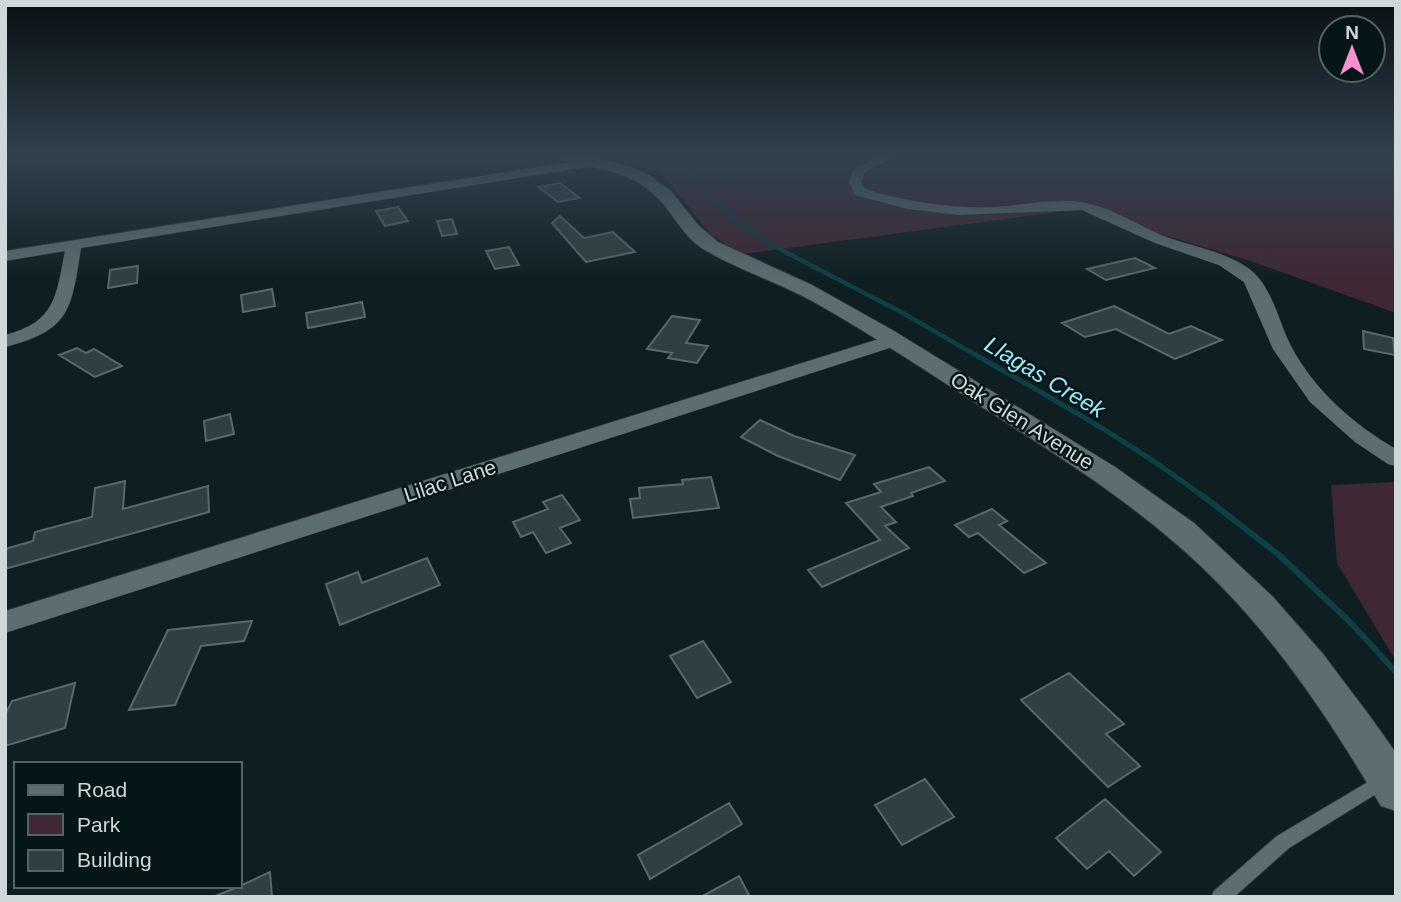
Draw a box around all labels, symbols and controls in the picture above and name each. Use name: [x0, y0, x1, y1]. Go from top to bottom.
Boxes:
north arrow: [1317, 14, 1387, 84]
text: N: [1345, 22, 1359, 43]
water label: Llagas Creek: [980, 331, 1111, 424]
street label: Oak Glen Avenue: [947, 367, 1098, 474]
street label: Lilac Lane: [401, 455, 499, 506]
legend: [14, 762, 242, 888]
text: Road: [77, 778, 127, 801]
text: Park: [77, 813, 121, 836]
text: Building: [77, 848, 152, 871]

